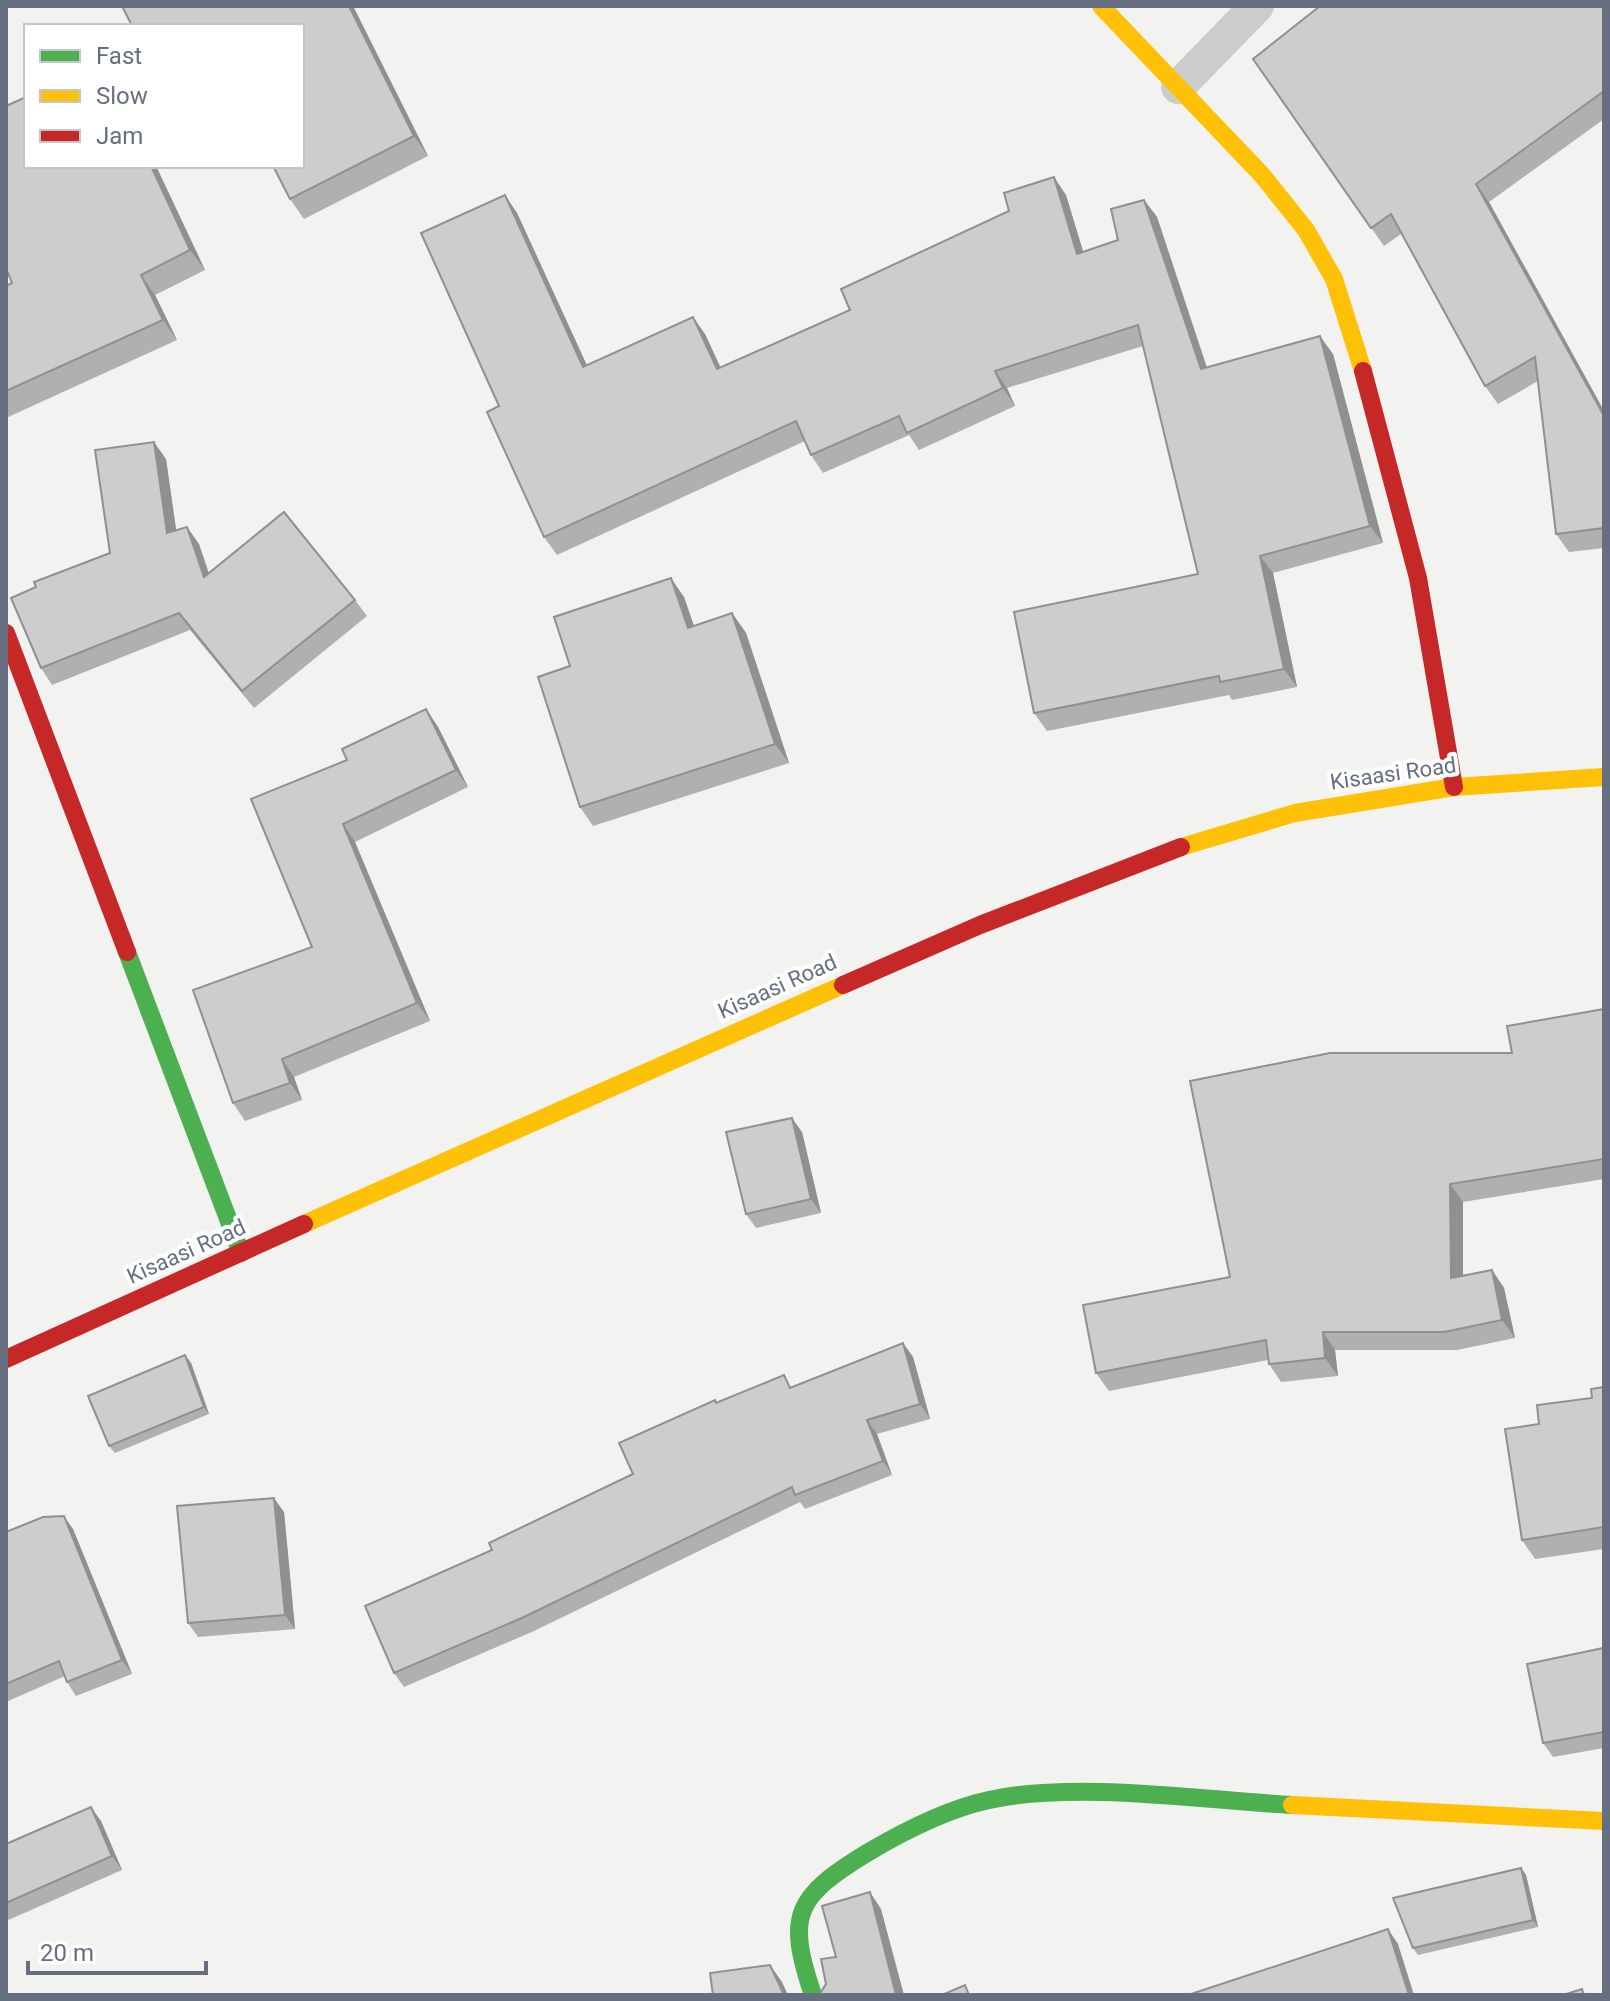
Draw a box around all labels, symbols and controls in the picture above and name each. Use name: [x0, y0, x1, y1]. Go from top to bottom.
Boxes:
legend: [24, 24, 304, 168]
text: Fast: [96, 42, 142, 70]
text: Slow: [96, 82, 148, 110]
text: Jam: [96, 122, 143, 150]
street label: Kisaasi Road: [1328, 752, 1458, 795]
street label: Kisaasi Road: [714, 949, 840, 1024]
street label: Kisaasi Road: [123, 1214, 249, 1289]
scale bar: [28, 1925, 206, 1975]
text: 20 m: [40, 1939, 94, 1967]

